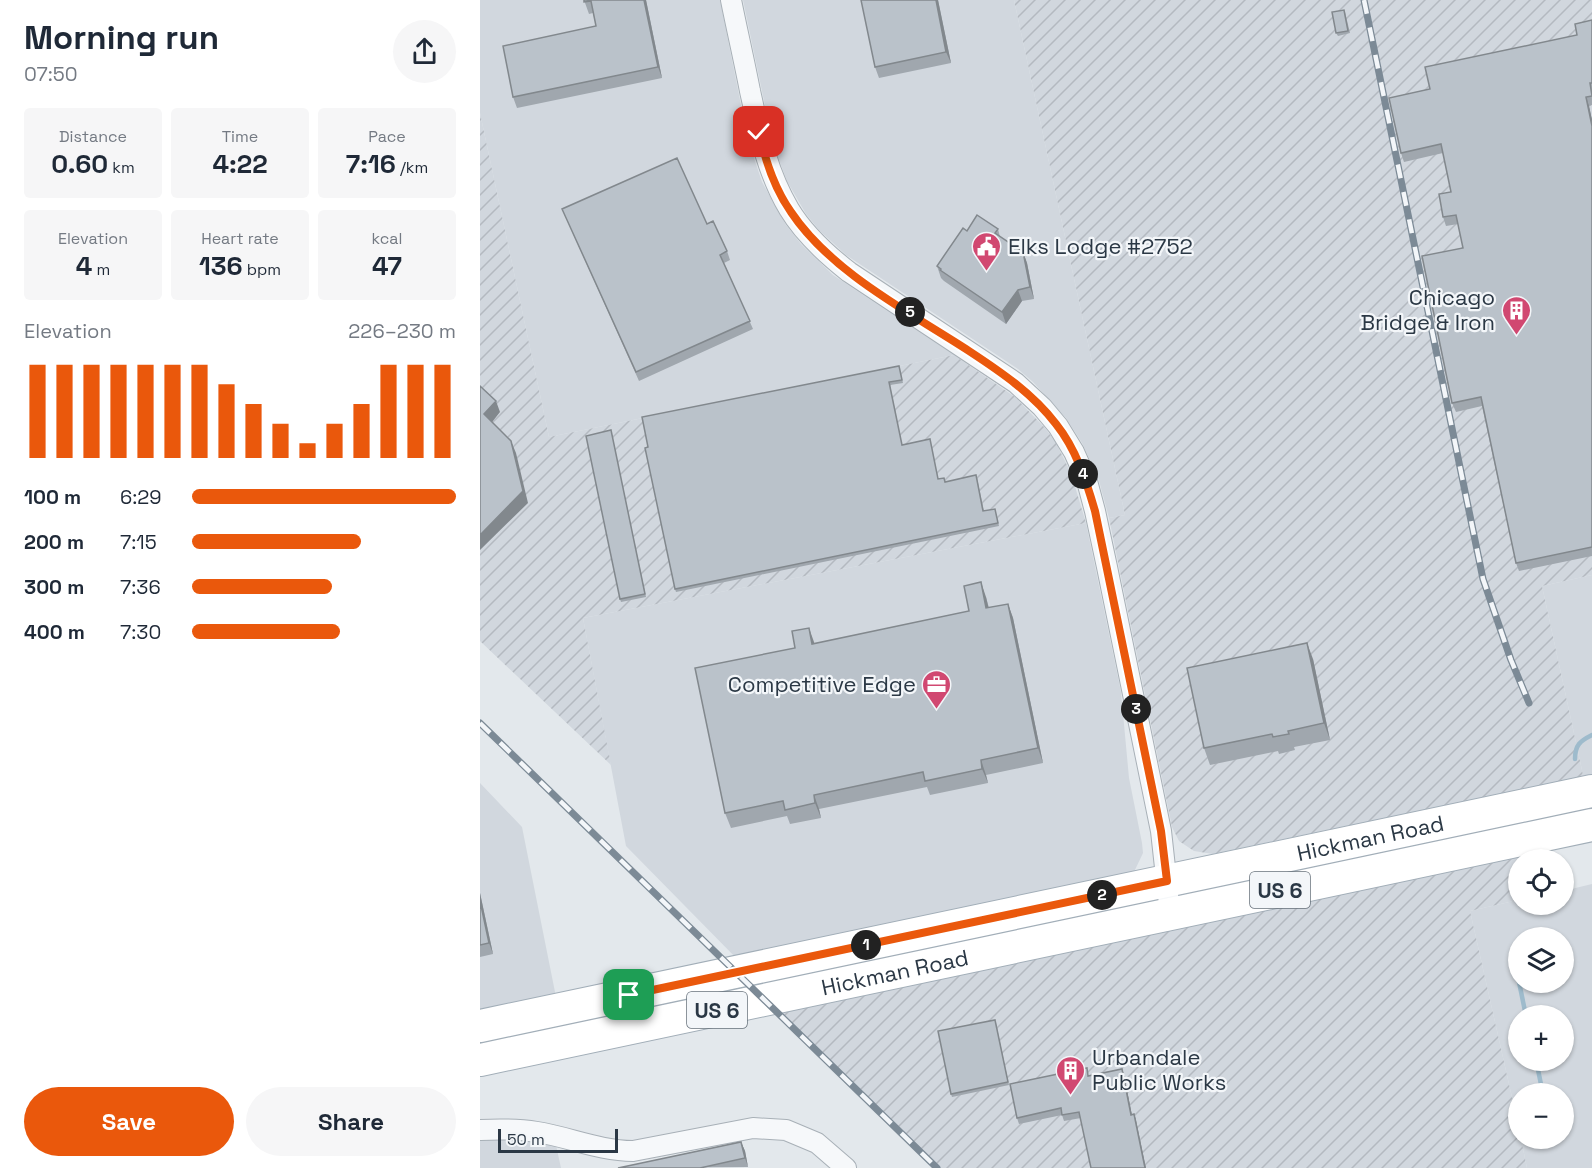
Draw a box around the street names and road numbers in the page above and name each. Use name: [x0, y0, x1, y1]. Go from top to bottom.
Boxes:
street label: Hickman Road: [1294, 809, 1446, 867]
road number: US 6: [1250, 872, 1310, 908]
street label: Hickman Road: [819, 943, 971, 1001]
road number: US 6: [687, 992, 747, 1028]

